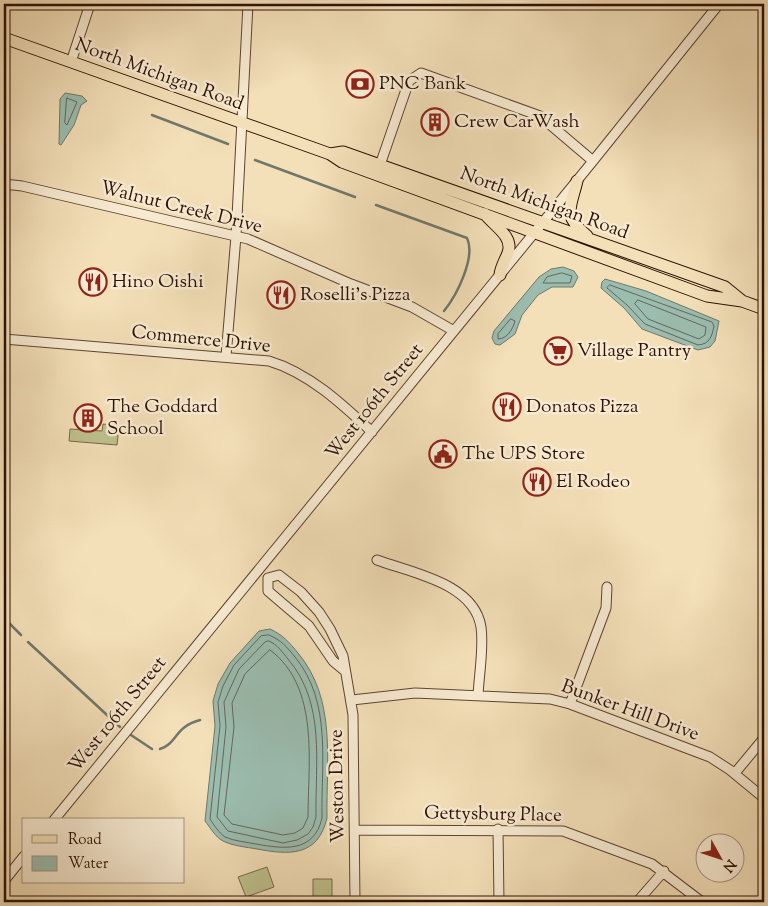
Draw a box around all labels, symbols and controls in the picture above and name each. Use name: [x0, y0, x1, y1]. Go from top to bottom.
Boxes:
street label: North Michigan Road: [71, 32, 247, 118]
bank icon: PNC Bank: [345, 69, 375, 99]
place label: PNC Bank: [379, 71, 467, 98]
building icon: Crew CarWash: [420, 107, 450, 137]
place label: Crew CarWash: [454, 109, 580, 136]
street label: North Michigan Road: [456, 161, 632, 247]
street label: Walnut Creek Drive: [97, 175, 265, 241]
restaurant icon: Hino Oishi: [78, 267, 108, 297]
place label: Hino Oishi: [112, 269, 204, 296]
restaurant icon: Roselli's Pizza: [266, 280, 296, 310]
place label: Roselli's Pizza: [300, 282, 411, 309]
street label: Commerce Drive: [130, 319, 272, 361]
supermarket icon: Village Pantry: [543, 336, 573, 366]
street label: West 106th Street: [320, 338, 431, 466]
place label: Village Pantry: [577, 338, 692, 365]
restaurant icon: Donatos Pizza: [492, 392, 522, 422]
place label: The Goddard School: [107, 394, 218, 443]
place label: Donatos Pizza: [526, 394, 639, 421]
building icon: The Goddard School: [73, 403, 103, 433]
public building icon: The UPS Store: [428, 439, 458, 469]
place label: The UPS Store: [462, 441, 585, 468]
restaurant icon: El Rodeo: [522, 467, 552, 497]
place label: El Rodeo: [556, 469, 630, 496]
street label: West 106th Street: [63, 651, 174, 779]
street label: Bunker Hill Drive: [557, 674, 703, 749]
street label: Weston Drive: [324, 729, 352, 843]
street label: Gettysburg Place: [424, 800, 562, 830]
legend: [22, 818, 185, 884]
text: Road: [68, 830, 102, 851]
north arrow: [696, 834, 746, 884]
text: Water: [68, 854, 109, 875]
text: N: [717, 854, 740, 876]

